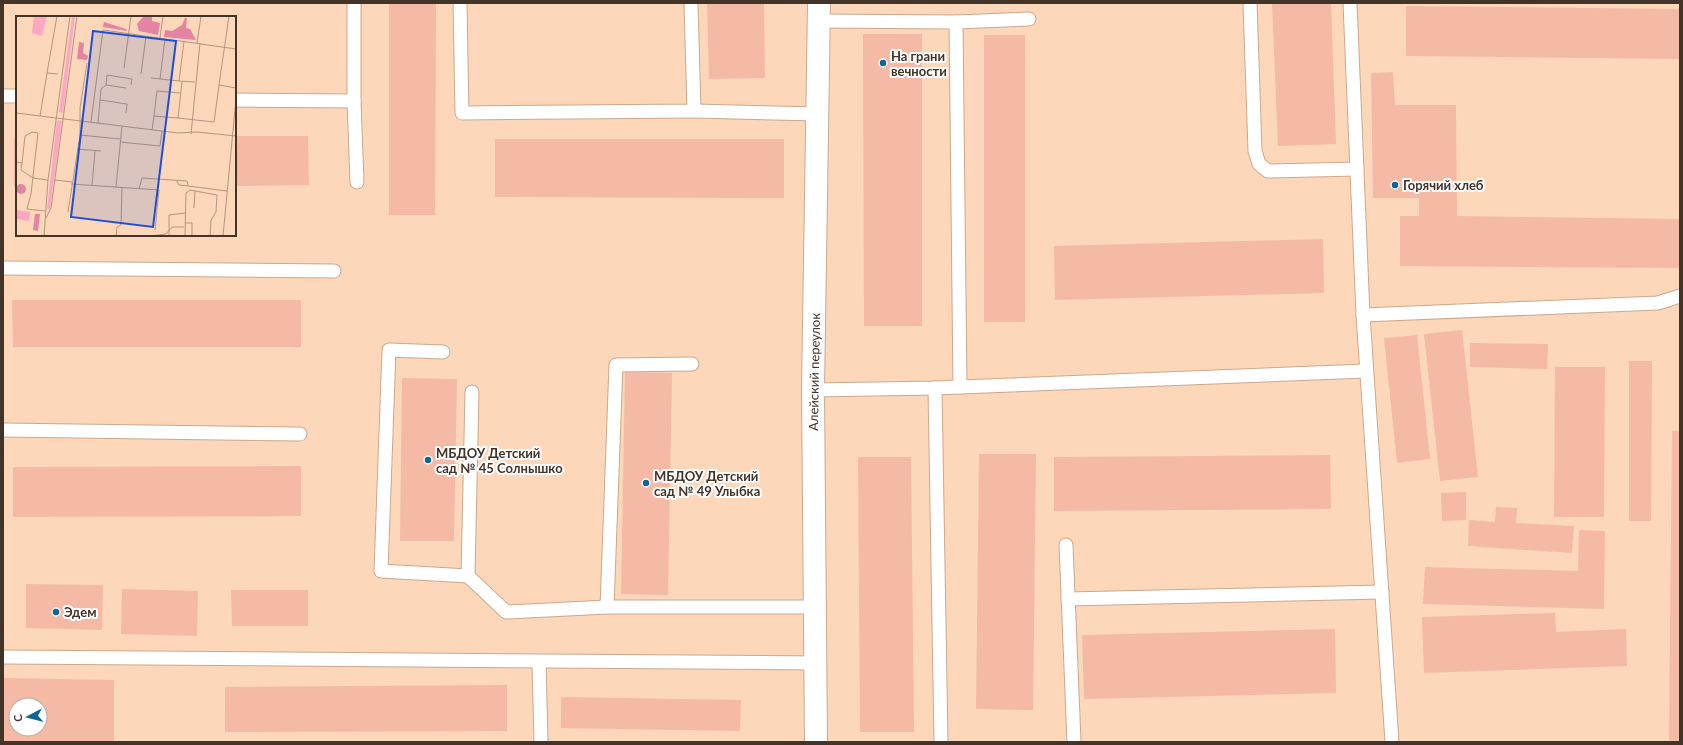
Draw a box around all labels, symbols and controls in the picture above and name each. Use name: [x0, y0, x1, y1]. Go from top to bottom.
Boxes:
inset map: [16, 16, 236, 236]
place label: На грани вечности: [891, 48, 947, 79]
marker: На грани вечности: [878, 58, 888, 68]
place label: Горячий хлеб: [1403, 177, 1484, 193]
marker: Горячий хлеб: [1390, 180, 1400, 190]
street label: Алейский переулок: [805, 313, 823, 431]
place label: МБДОУ Детский сад № 45 Солнышко: [436, 445, 563, 476]
marker: МБДОУ Детский сад № 45 Солнышко: [423, 455, 433, 465]
place label: МБДОУ Детский сад № 49 Улыбка: [654, 468, 760, 499]
marker: МБДОУ Детский сад № 49 Улыбка: [641, 478, 651, 488]
place label: Эдем: [64, 604, 96, 620]
marker: Эдем: [51, 607, 61, 617]
north arrow: [8, 697, 48, 737]
text: С: [11, 713, 24, 723]

